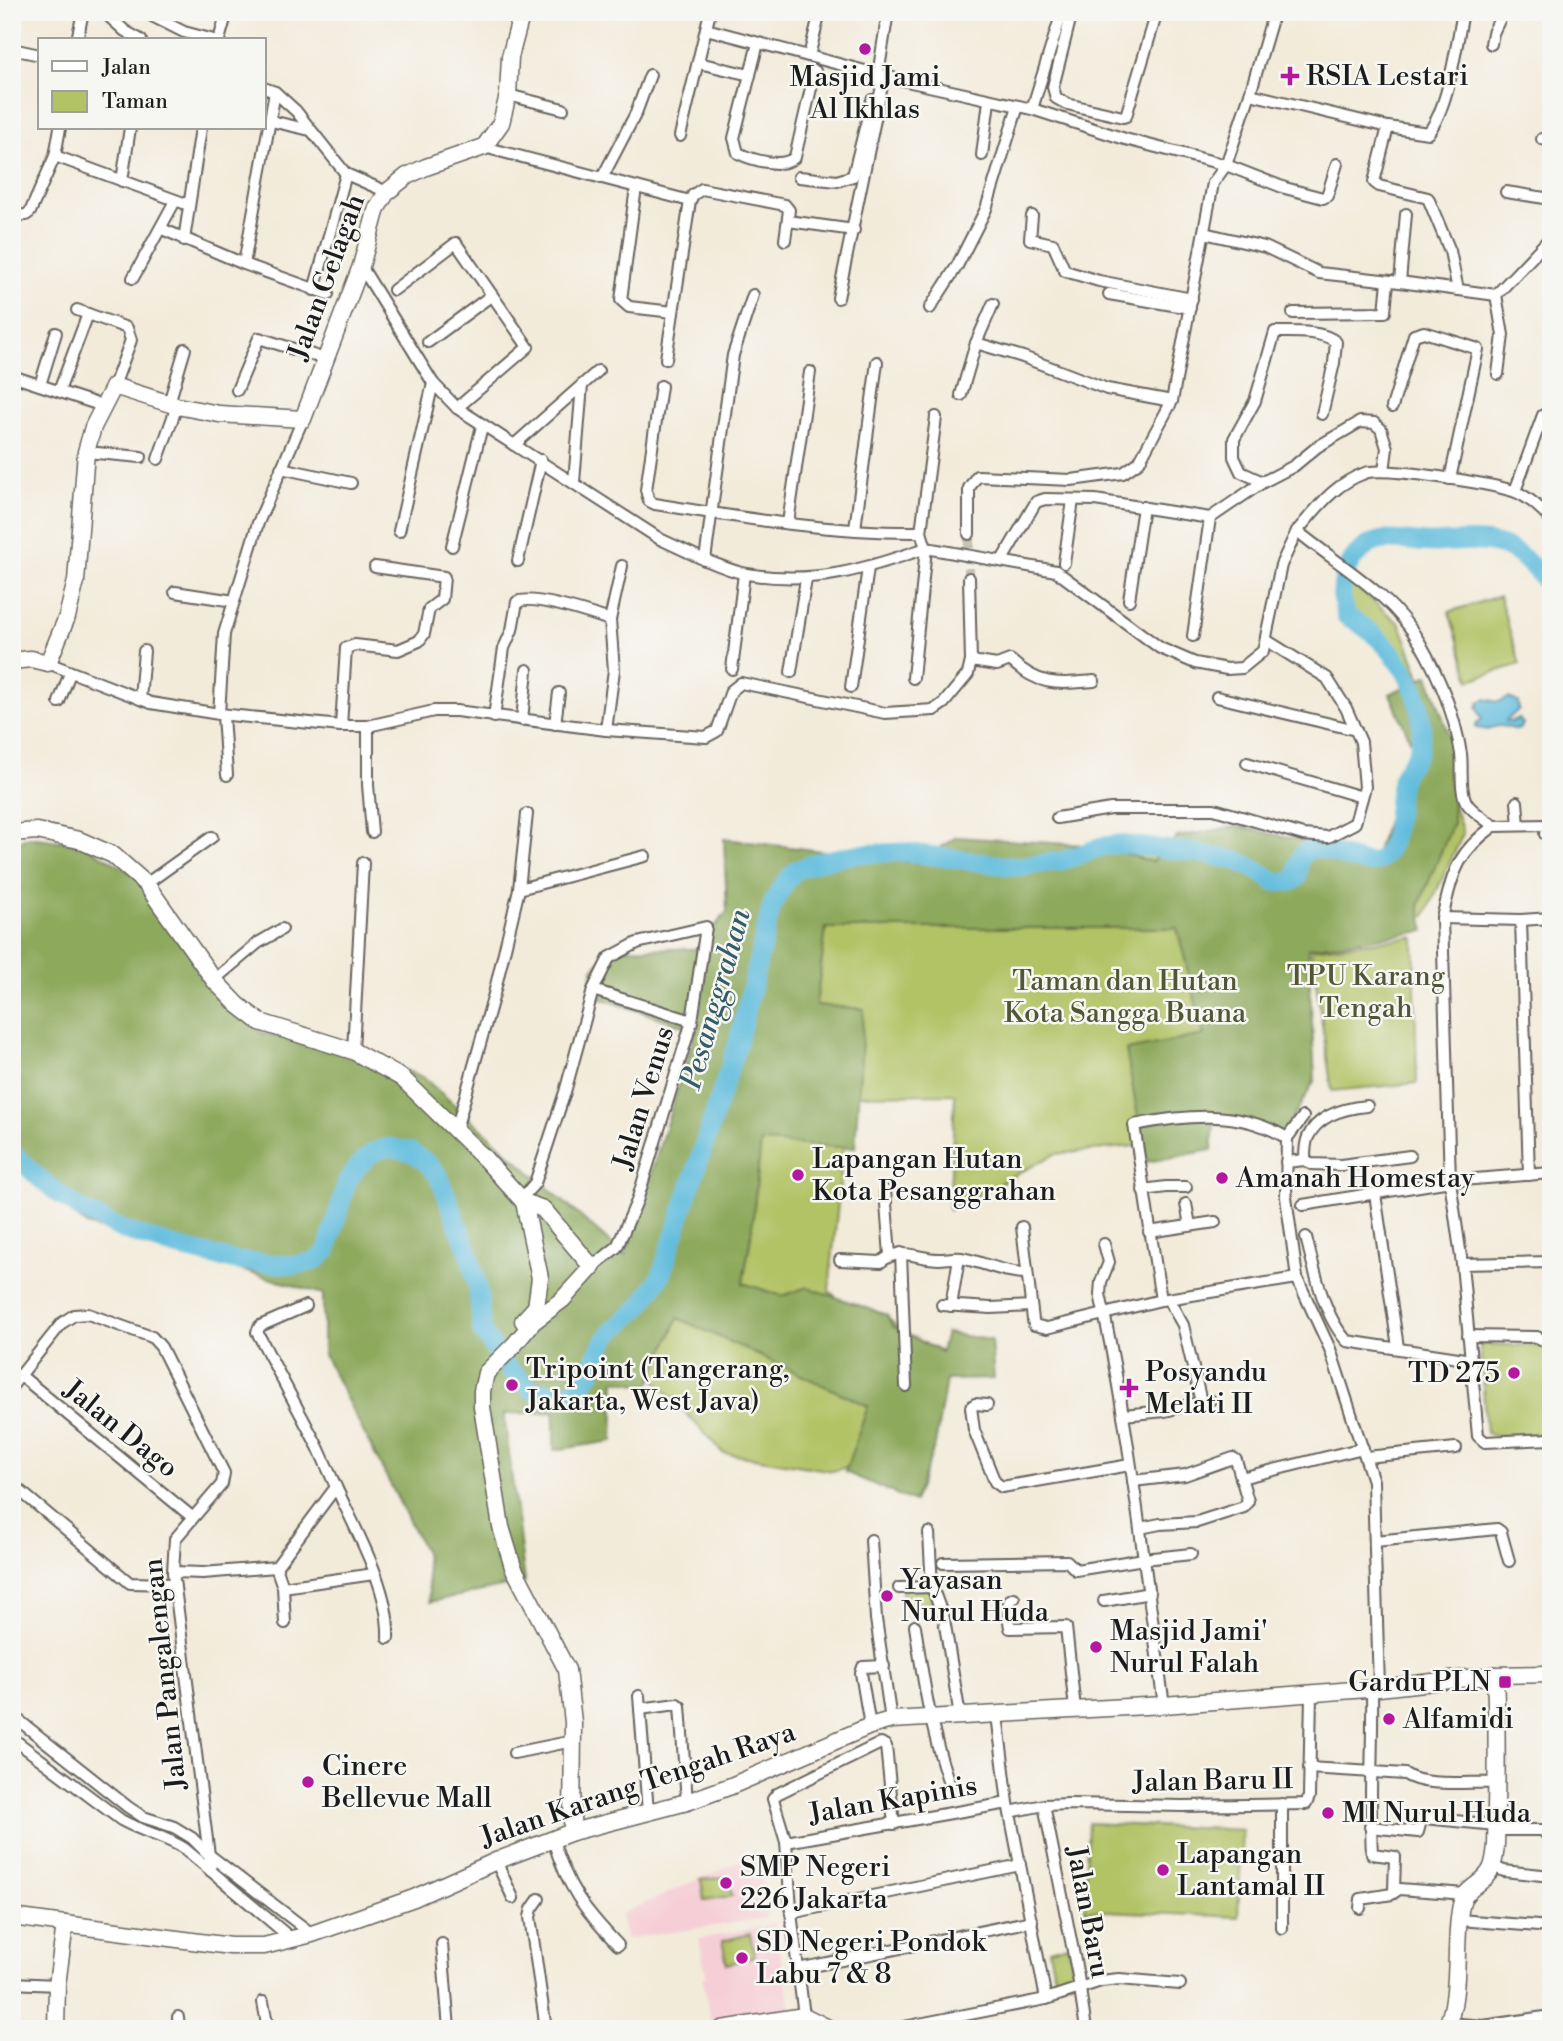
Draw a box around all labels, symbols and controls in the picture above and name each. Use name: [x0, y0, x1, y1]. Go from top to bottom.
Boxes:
legend: [38, 38, 266, 130]
marker: Masjid Jami Al Ikhlas: [857, 41, 873, 57]
text: Jalan: [101, 55, 151, 81]
place label: RSIA Lestari: [1306, 59, 1469, 94]
place label: Masjid Jami Al Ikhlas: [789, 60, 941, 127]
marker: RSIA Lestari: [1280, 66, 1300, 86]
text: Taman: [102, 89, 168, 115]
street label: Jalan Gelagah: [281, 189, 373, 365]
water label: Pesanggrahan: [672, 904, 760, 1094]
park label: TPU Karang Tengah: [1287, 959, 1446, 1026]
park label: Taman dan Hutan Kota Sangga Buana: [1004, 964, 1247, 1031]
street label: Jalan Venus: [605, 1022, 682, 1175]
place label: Lapangan Hutan Kota Pesanggrahan: [812, 1142, 1056, 1209]
place label: Amanah Homestay: [1235, 1161, 1475, 1196]
marker: Lapangan Hutan Kota Pesanggrahan: [790, 1167, 806, 1183]
marker: Amanah Homestay: [1214, 1170, 1230, 1186]
place label: Tripoint (Tangerang, Jakarta, West Java): [525, 1352, 790, 1419]
place label: Posyandu Melati II: [1145, 1355, 1267, 1422]
place label: TD 275: [1408, 1356, 1500, 1391]
marker: TD 275: [1506, 1365, 1522, 1381]
street label: Jalan Dago: [56, 1372, 185, 1486]
marker: Tripoint (Tangerang, Jakarta, West Java): [504, 1377, 520, 1393]
marker: Posyandu Melati II: [1119, 1378, 1139, 1398]
street label: Jalan Pangalengan: [135, 1556, 195, 1793]
place label: Yayasan Nurul Huda: [899, 1563, 1050, 1630]
marker: Yayasan Nurul Huda: [879, 1588, 895, 1604]
place label: Masjid Jami' Nurul Falah: [1110, 1614, 1267, 1681]
marker: Masjid Jami' Nurul Falah: [1088, 1639, 1104, 1655]
place label: Gardu PLN: [1348, 1665, 1491, 1700]
marker: Gardu PLN: [1497, 1674, 1513, 1690]
place label: Alfamidi: [1402, 1702, 1514, 1737]
marker: Alfamidi: [1381, 1711, 1397, 1727]
street label: Jalan Karang Tengah Raya: [475, 1714, 801, 1856]
place label: Cinere Bellevue Mall: [321, 1749, 492, 1816]
street label: Jalan Baru II: [1131, 1762, 1294, 1800]
street label: Jalan Kapinis: [805, 1768, 980, 1832]
marker: Cinere Bellevue Mall: [300, 1774, 316, 1790]
place label: MI Nurul Huda: [1342, 1796, 1532, 1831]
marker: MI Nurul Huda: [1320, 1805, 1336, 1821]
place label: Lapangan Lantamal II: [1177, 1837, 1325, 1904]
street label: Jalan Baru: [1058, 1842, 1118, 1981]
place label: SMP Negeri 226 Jakarta: [740, 1850, 891, 1917]
marker: Lapangan Lantamal II: [1155, 1862, 1171, 1878]
marker: SMP Negeri 226 Jakarta: [718, 1875, 734, 1891]
place label: SD Negeri Pondok Labu 7 & 8: [756, 1925, 988, 1992]
marker: SD Negeri Pondok Labu 7 & 8: [734, 1950, 750, 1966]

